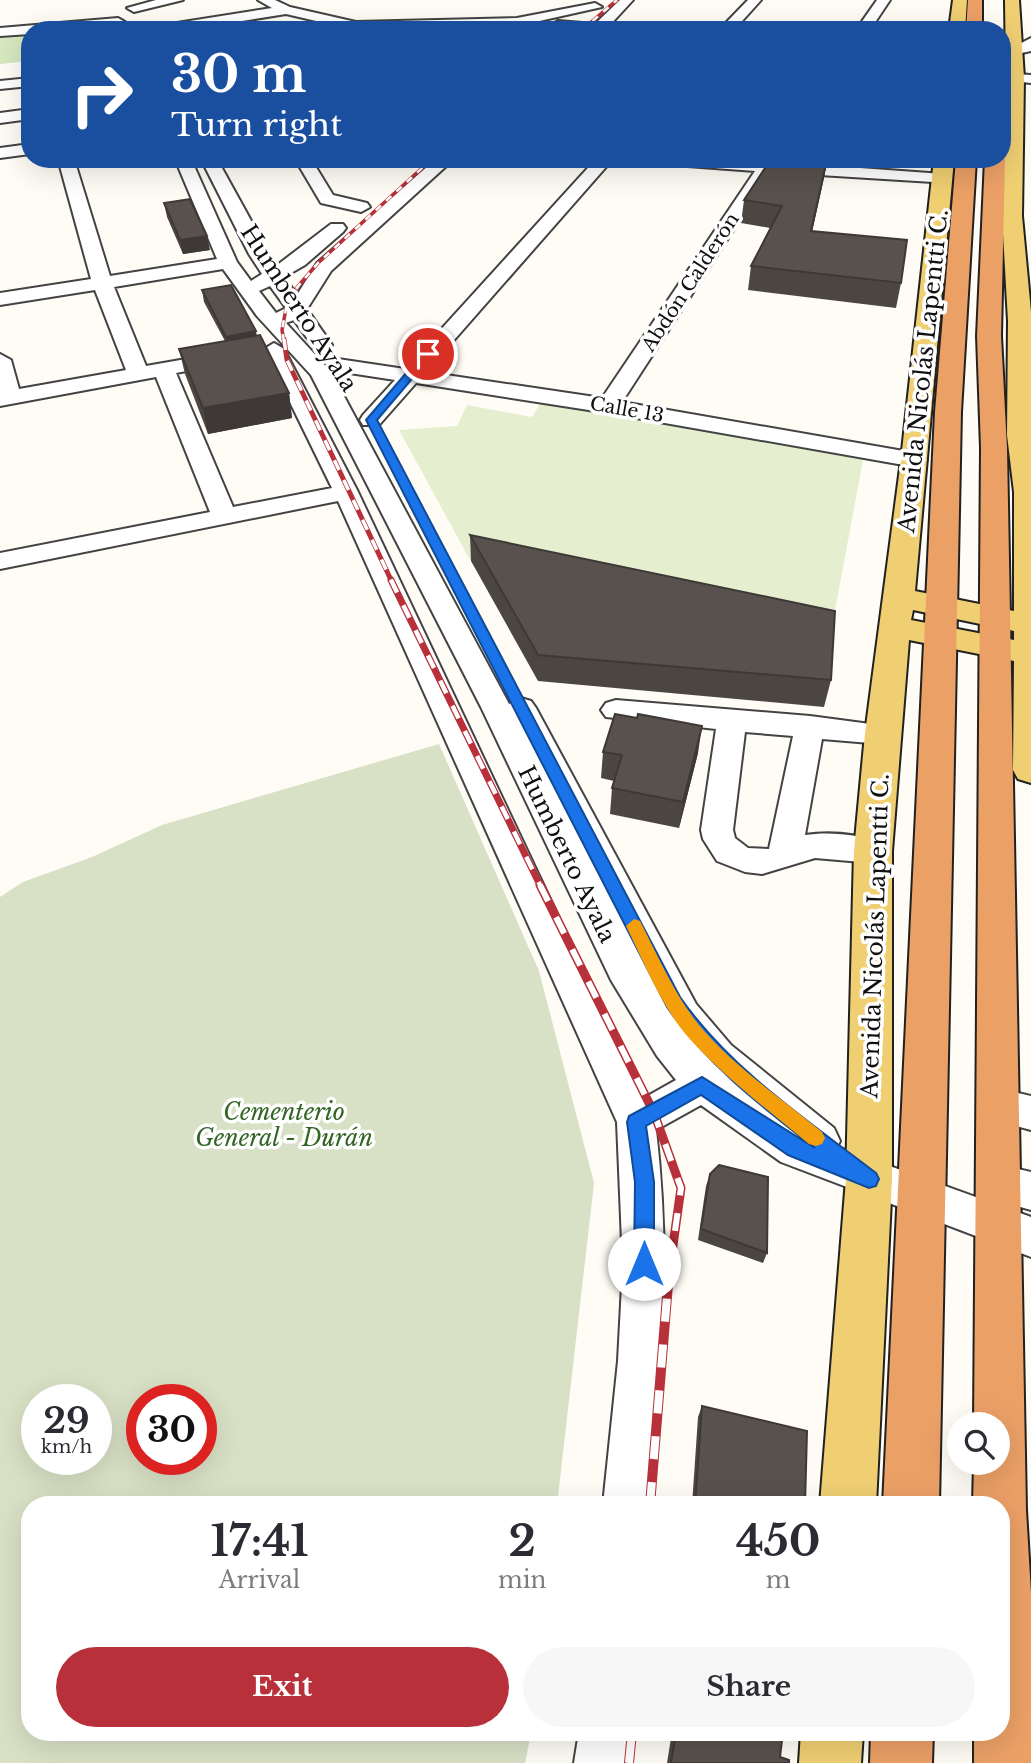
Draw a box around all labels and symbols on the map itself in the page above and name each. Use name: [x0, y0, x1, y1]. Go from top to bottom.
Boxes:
street label: Avenida Nicolás Lapentti C.: [892, 208, 954, 535]
street label: Abdón Calderón: [636, 209, 744, 357]
street label: Humberto Ayala: [235, 219, 364, 397]
pin: [398, 324, 458, 384]
street label: Calle 13: [588, 392, 666, 427]
street label: Humberto Ayala: [512, 761, 622, 947]
street label: Avenida Nicolás Lapentti C.: [855, 773, 895, 1100]
park label: Cementerio General - Durán: [195, 1098, 373, 1152]
position arrow: [607, 1227, 681, 1301]
speed limit sign: 30: [126, 1384, 217, 1475]

